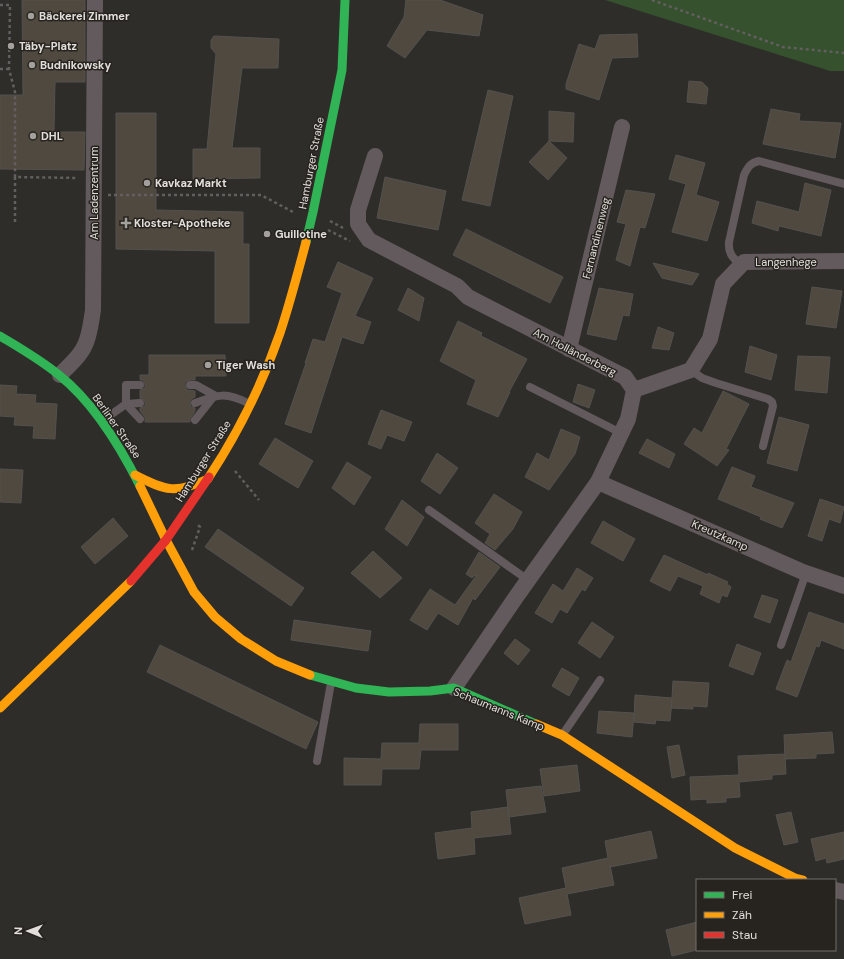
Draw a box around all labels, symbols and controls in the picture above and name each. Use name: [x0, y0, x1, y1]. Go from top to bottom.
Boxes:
place label: Bäckerei Zimmer: [39, 9, 130, 23]
marker: Bäckerei Zimmer: [26, 11, 36, 21]
place label: Täby-Platz: [19, 39, 77, 53]
marker: Täby-Platz: [6, 41, 16, 51]
place label: Budnikowsky: [40, 58, 111, 72]
marker: Budnikowsky: [27, 60, 37, 70]
street label: Hamburger Straße: [295, 116, 327, 210]
place label: DHL: [41, 129, 63, 143]
marker: DHL: [28, 131, 38, 141]
street label: Am Ladenzentrum: [87, 146, 101, 240]
place label: Kavkaz Markt: [155, 176, 227, 190]
marker: Kavkaz Markt: [142, 178, 152, 188]
street label: Fernandinenweg: [579, 196, 613, 280]
place label: Kloster-Apotheke: [134, 216, 231, 230]
marker: Kloster-Apotheke: [121, 218, 131, 228]
place label: Guillotine: [275, 227, 327, 241]
marker: Guillotine: [262, 229, 272, 239]
street label: Langenhege: [755, 255, 817, 269]
street label: Am Holländerberg: [531, 325, 619, 379]
place label: Tiger Wash: [216, 358, 275, 372]
marker: Tiger Wash: [203, 360, 213, 370]
street label: Berliner Straße: [90, 391, 144, 461]
street label: Hamburger Straße: [172, 418, 234, 504]
street label: Kreutzkamp: [690, 516, 751, 554]
street label: Schaumanns Kamp: [451, 684, 547, 734]
legend: [696, 879, 836, 951]
text: Frei: [732, 887, 752, 903]
text: Zäh: [732, 907, 752, 923]
north arrow: [8, 911, 48, 951]
text: N: [11, 927, 25, 935]
text: Stau: [732, 927, 757, 943]

